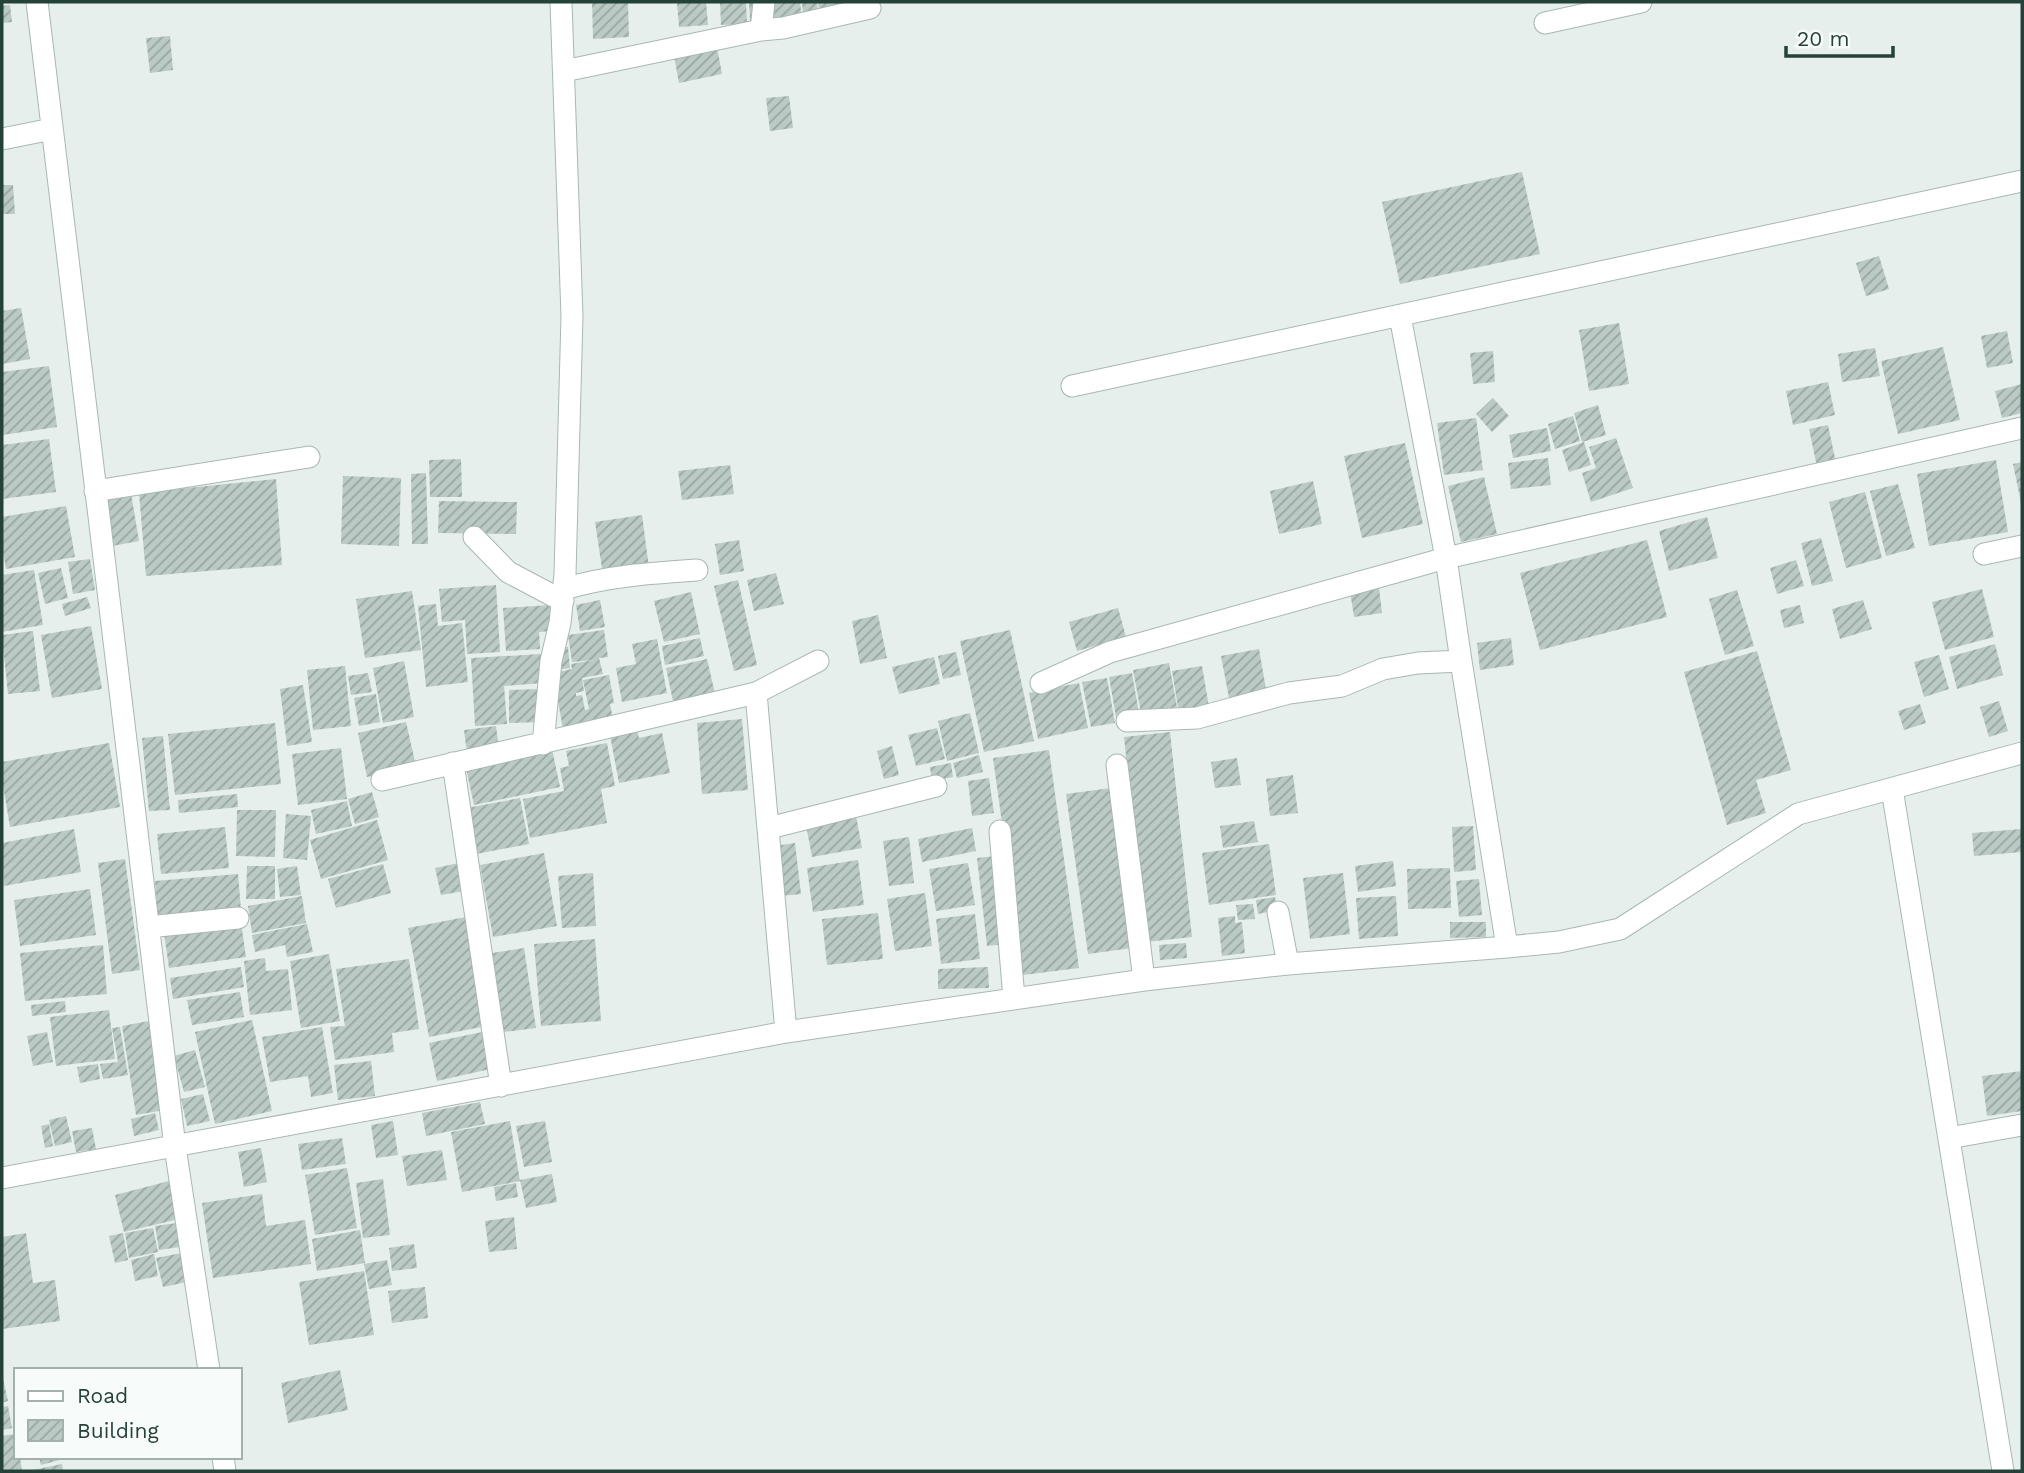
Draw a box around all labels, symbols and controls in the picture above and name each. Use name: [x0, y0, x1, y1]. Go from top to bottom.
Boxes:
scale bar: [1786, 14, 1893, 58]
text: 20 m: [1797, 26, 1849, 51]
legend: [14, 1368, 242, 1459]
text: Road: [77, 1383, 128, 1408]
text: Building: [77, 1418, 159, 1443]

